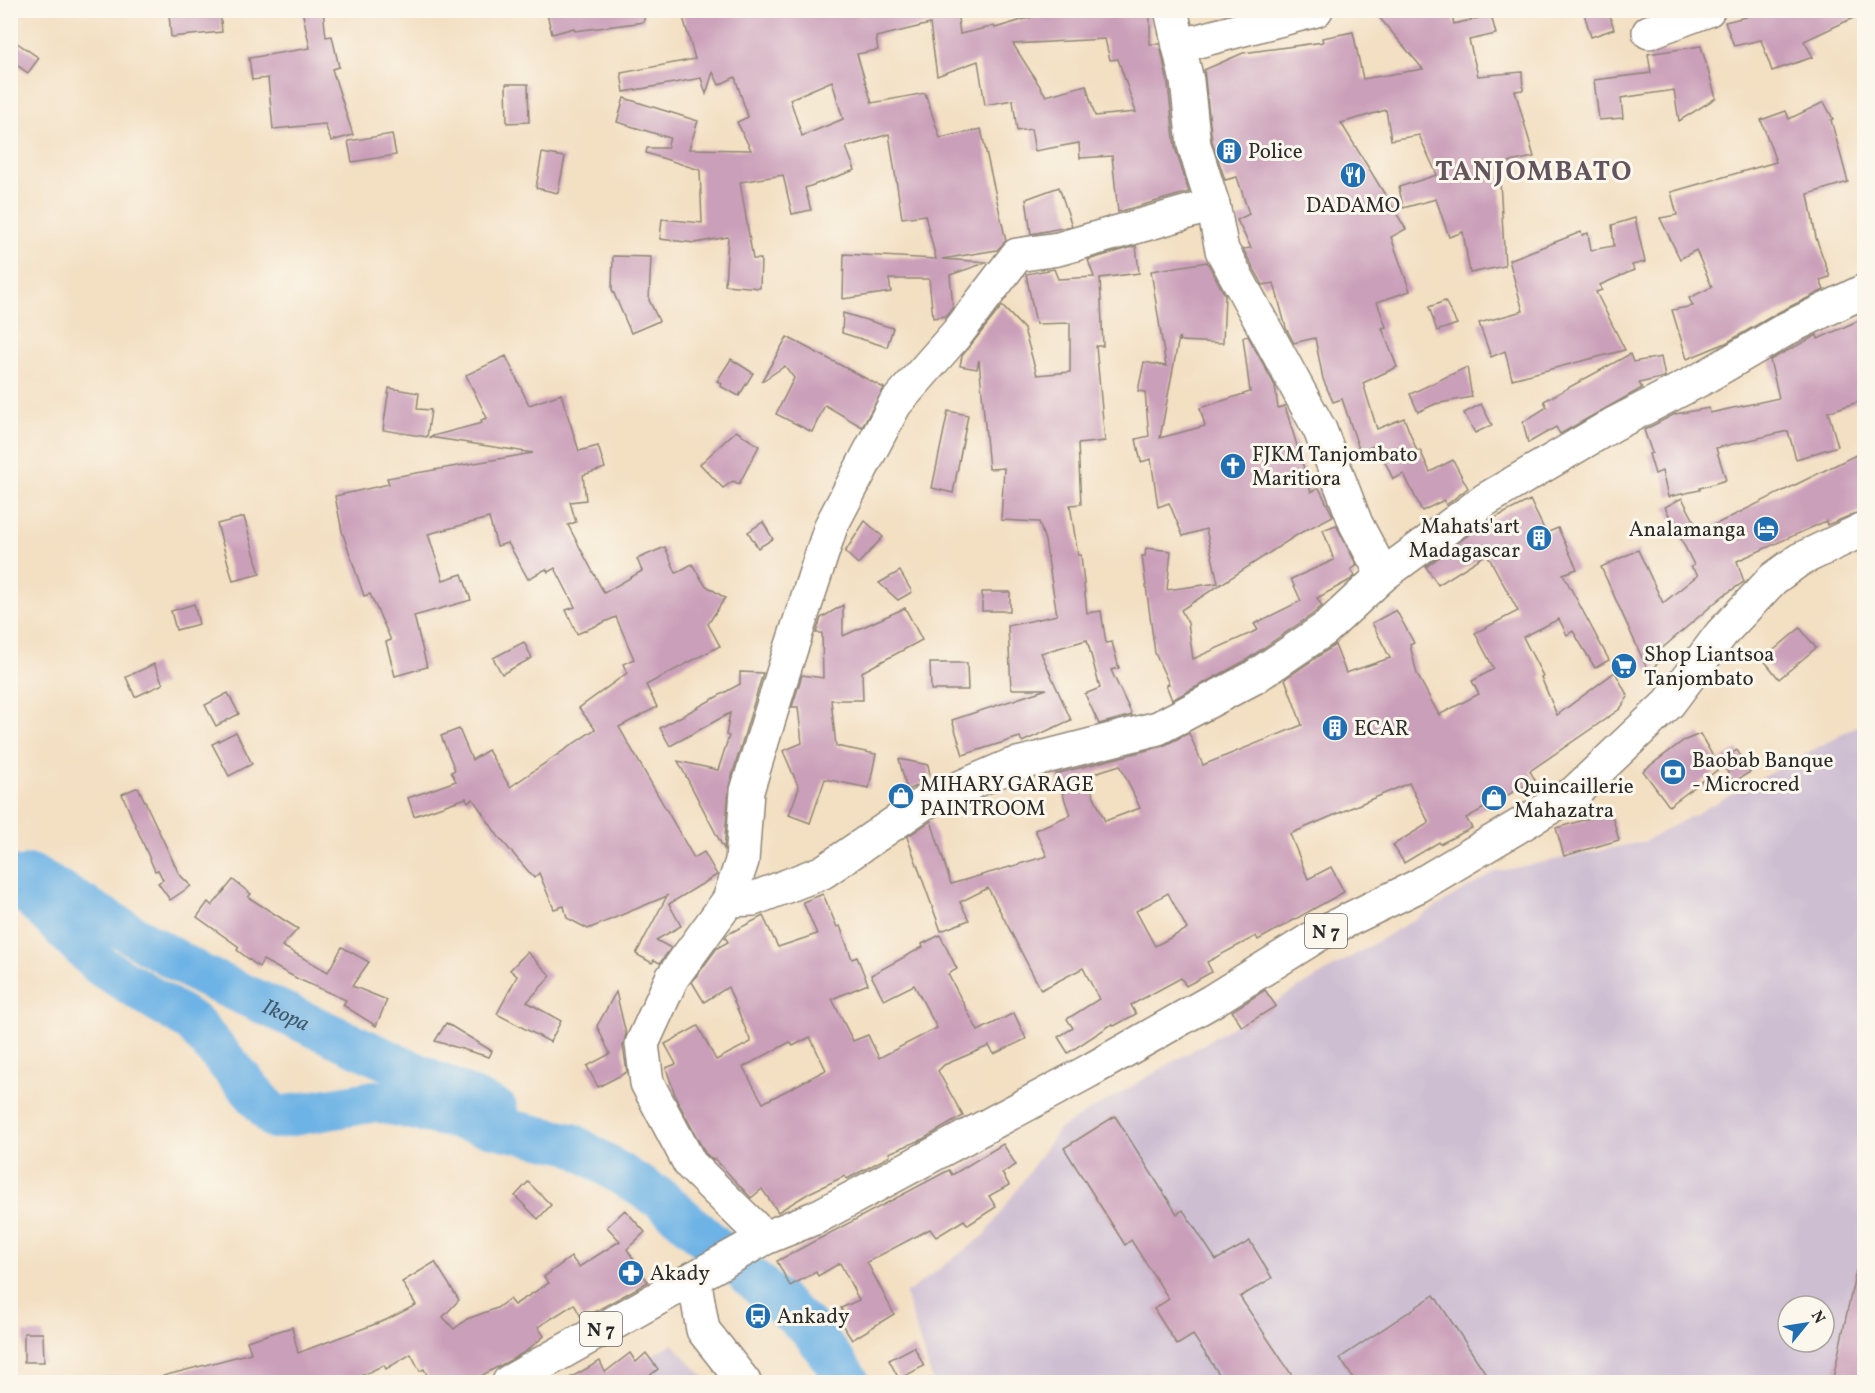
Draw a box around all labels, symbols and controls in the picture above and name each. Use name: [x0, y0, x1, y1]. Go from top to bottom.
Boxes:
building icon: Police: [1214, 136, 1244, 166]
place label: Police: [1248, 138, 1303, 167]
district label: TANJOMBATO: [1435, 154, 1633, 192]
restaurant icon: DADAMO: [1338, 160, 1368, 190]
place label: DADAMO: [1306, 192, 1400, 221]
place label: FJKM Tanjombato Maritiora: [1252, 441, 1418, 494]
church icon: FJKM Tanjombato Maritiora: [1218, 451, 1248, 481]
place label: Mahats'art Madagascar: [1409, 513, 1520, 566]
hotel icon: Analamanga: [1751, 514, 1781, 544]
place label: Analamanga: [1629, 516, 1746, 545]
building icon: Mahats'art Madagascar: [1524, 523, 1554, 553]
place label: Shop Liantsoa Tanjombato: [1644, 641, 1775, 694]
supermarket icon: Shop Liantsoa Tanjombato: [1609, 651, 1639, 681]
building icon: ECAR: [1320, 713, 1350, 743]
place label: ECAR: [1354, 715, 1409, 744]
place label: Baobab Banque - Microcred: [1692, 747, 1834, 800]
bank icon: Baobab Banque - Microcred: [1658, 757, 1688, 787]
place label: MIHARY GARAGE PAINTROOM: [920, 771, 1094, 824]
place label: Quincaillerie Mahazatra: [1514, 773, 1634, 826]
shop icon: MIHARY GARAGE PAINTROOM: [886, 781, 916, 811]
shop icon: Quincaillerie Mahazatra: [1479, 783, 1509, 813]
road number: N 7: [1305, 914, 1347, 948]
water label: Ikopa: [257, 992, 314, 1040]
pharmacy icon: Akady: [616, 1258, 646, 1288]
place label: Akady: [650, 1260, 711, 1289]
north arrow: [1776, 1294, 1836, 1354]
bus stop icon: Ankady: [743, 1301, 773, 1331]
place label: Ankady: [777, 1303, 850, 1332]
text: N: [1805, 1307, 1830, 1328]
road number: N 7: [580, 1312, 622, 1346]

